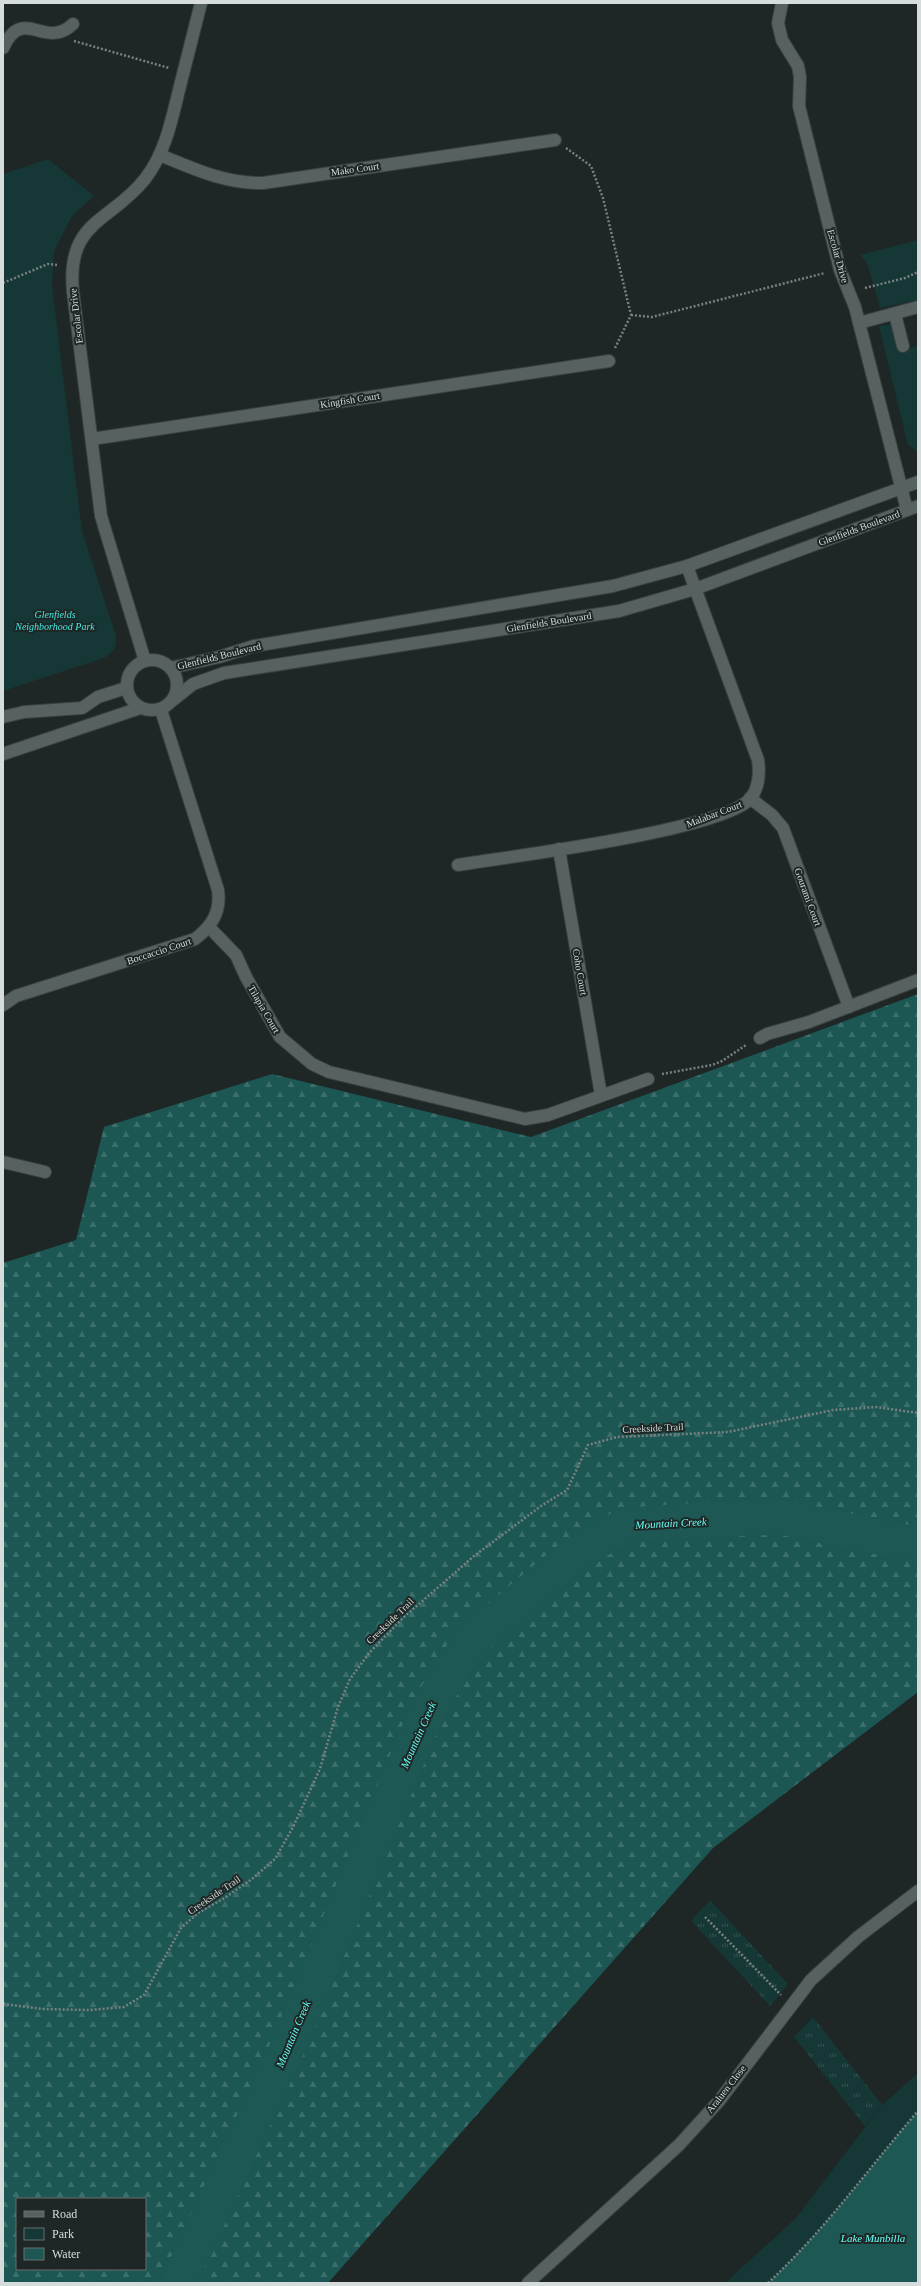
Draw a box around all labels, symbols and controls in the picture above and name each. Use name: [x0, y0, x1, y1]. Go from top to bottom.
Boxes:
street label: Mako Court: [330, 160, 380, 178]
street label: Escolar Drive: [825, 228, 851, 285]
street label: Escolar Drive: [67, 287, 85, 344]
street label: Kingfish Court: [319, 390, 381, 410]
street label: Glenfields Boulevard: [817, 508, 901, 548]
park label: Glenfields Neighborhood Park: [14, 609, 95, 632]
street label: Glenfields Boulevard: [506, 610, 592, 634]
street label: Glenfields Boulevard: [176, 640, 262, 672]
street label: Malabar Court: [685, 798, 744, 830]
street label: Gourami Court: [792, 867, 824, 928]
street label: Boccaccio Court: [125, 935, 193, 967]
street label: Coho Court: [571, 948, 590, 996]
street label: Tilapia Court: [246, 983, 282, 1035]
street label: Creekside Trail: [622, 1421, 684, 1435]
water label: Mountain Creek: [634, 1515, 708, 1531]
street label: Creekside Trail: [364, 1596, 416, 1646]
water label: Mountain Creek: [398, 1699, 438, 1771]
street label: Creekside Trail: [185, 1873, 243, 1917]
water label: Mountain Creek: [273, 1998, 313, 2070]
street label: Araluen Close: [704, 2063, 748, 2115]
legend: [16, 2198, 146, 2270]
text: Road: [52, 2207, 77, 2221]
text: Park: [52, 2227, 74, 2241]
water label: Lake Munbilla: [840, 2232, 906, 2244]
text: Water: [52, 2247, 80, 2261]

